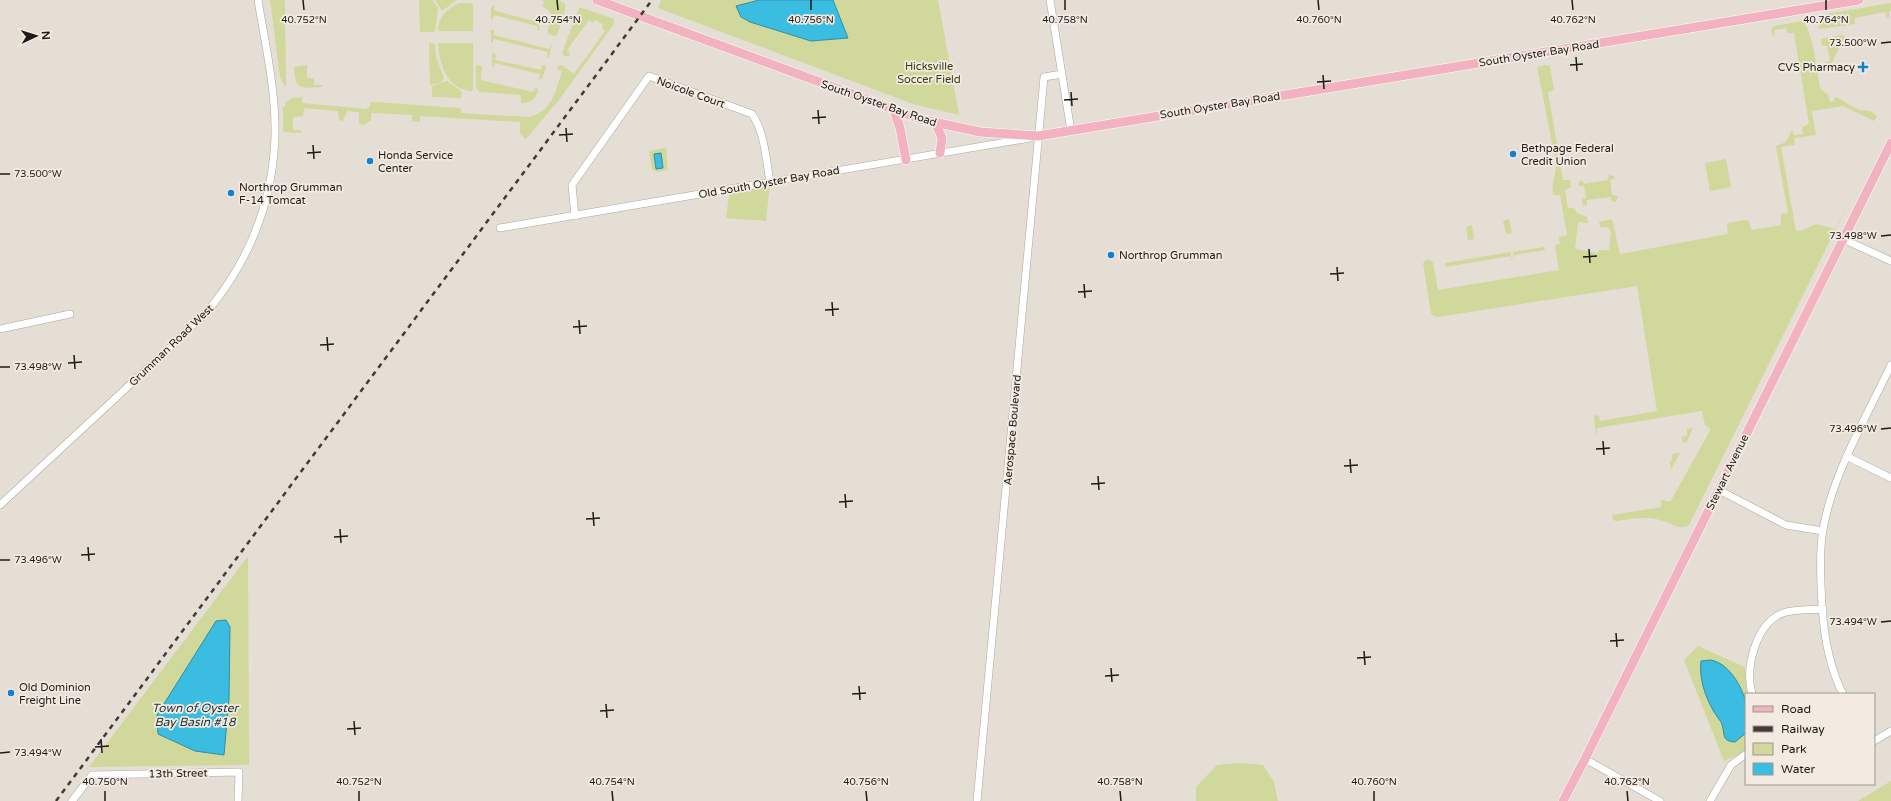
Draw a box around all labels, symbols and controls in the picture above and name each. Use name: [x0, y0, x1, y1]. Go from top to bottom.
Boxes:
text: 40.752°N: [281, 14, 327, 26]
text: 40.754°N: [535, 14, 581, 26]
text: 40.756°N: [788, 14, 834, 26]
text: 40.758°N: [1042, 14, 1088, 26]
text: 40.760°N: [1296, 14, 1342, 26]
text: 40.762°N: [1550, 14, 1596, 26]
text: 40.764°N: [1803, 14, 1849, 26]
north arrow: [16, 16, 56, 56]
text: N: [39, 30, 52, 40]
text: 73.500°W: [1829, 37, 1877, 49]
street label: South Oyster Bay Road: [1478, 38, 1600, 69]
park label: Hicksville Soccer Field: [897, 60, 961, 86]
place label: CVS Pharmacy: [1778, 61, 1855, 74]
marker: CVS Pharmacy: [1858, 62, 1868, 72]
street label: Noicole Court: [655, 74, 727, 111]
street label: South Oyster Bay Road: [819, 78, 938, 129]
street label: South Oyster Bay Road: [1159, 90, 1281, 121]
place label: Bethpage Federal Credit Union: [1521, 142, 1614, 168]
place label: Honda Service Center: [378, 149, 453, 175]
marker: Bethpage Federal Credit Union: [1508, 149, 1518, 159]
marker: Honda Service Center: [365, 156, 375, 166]
street label: Old South Oyster Bay Road: [698, 164, 841, 201]
text: 73.500°W: [14, 168, 62, 180]
place label: Northrop Grumman F-14 Tomcat: [239, 181, 342, 207]
marker: Northrop Grumman F-14 Tomcat: [226, 188, 236, 198]
text: 73.498°W: [1829, 230, 1877, 242]
place label: Northrop Grumman: [1119, 249, 1222, 262]
marker: Northrop Grumman: [1106, 250, 1116, 260]
street label: Grumman Road West: [127, 302, 216, 389]
text: 73.498°W: [14, 361, 62, 373]
street label: Aerospace Boulevard: [1001, 374, 1024, 486]
text: 73.496°W: [1829, 423, 1877, 435]
street label: Stewart Avenue: [1704, 432, 1751, 512]
text: 73.496°W: [14, 554, 62, 566]
text: 73.494°W: [1829, 616, 1877, 628]
place label: Old Dominion Freight Line: [19, 681, 91, 707]
marker: Old Dominion Freight Line: [6, 688, 16, 698]
legend: [1745, 693, 1875, 785]
water label: Town of Oyster Bay Basin #18: [152, 701, 240, 729]
text: Road: [1781, 702, 1811, 716]
text: Railway: [1781, 722, 1825, 736]
text: Park: [1781, 742, 1807, 756]
text: 73.494°W: [14, 747, 62, 759]
text: Water: [1781, 762, 1816, 776]
street label: 13th Street: [148, 766, 208, 781]
text: 40.750°N: [82, 776, 128, 788]
text: 40.752°N: [336, 776, 382, 788]
text: 40.754°N: [589, 776, 635, 788]
text: 40.756°N: [843, 776, 889, 788]
text: 40.758°N: [1097, 776, 1143, 788]
text: 40.760°N: [1351, 776, 1397, 788]
text: 40.762°N: [1604, 776, 1650, 788]

